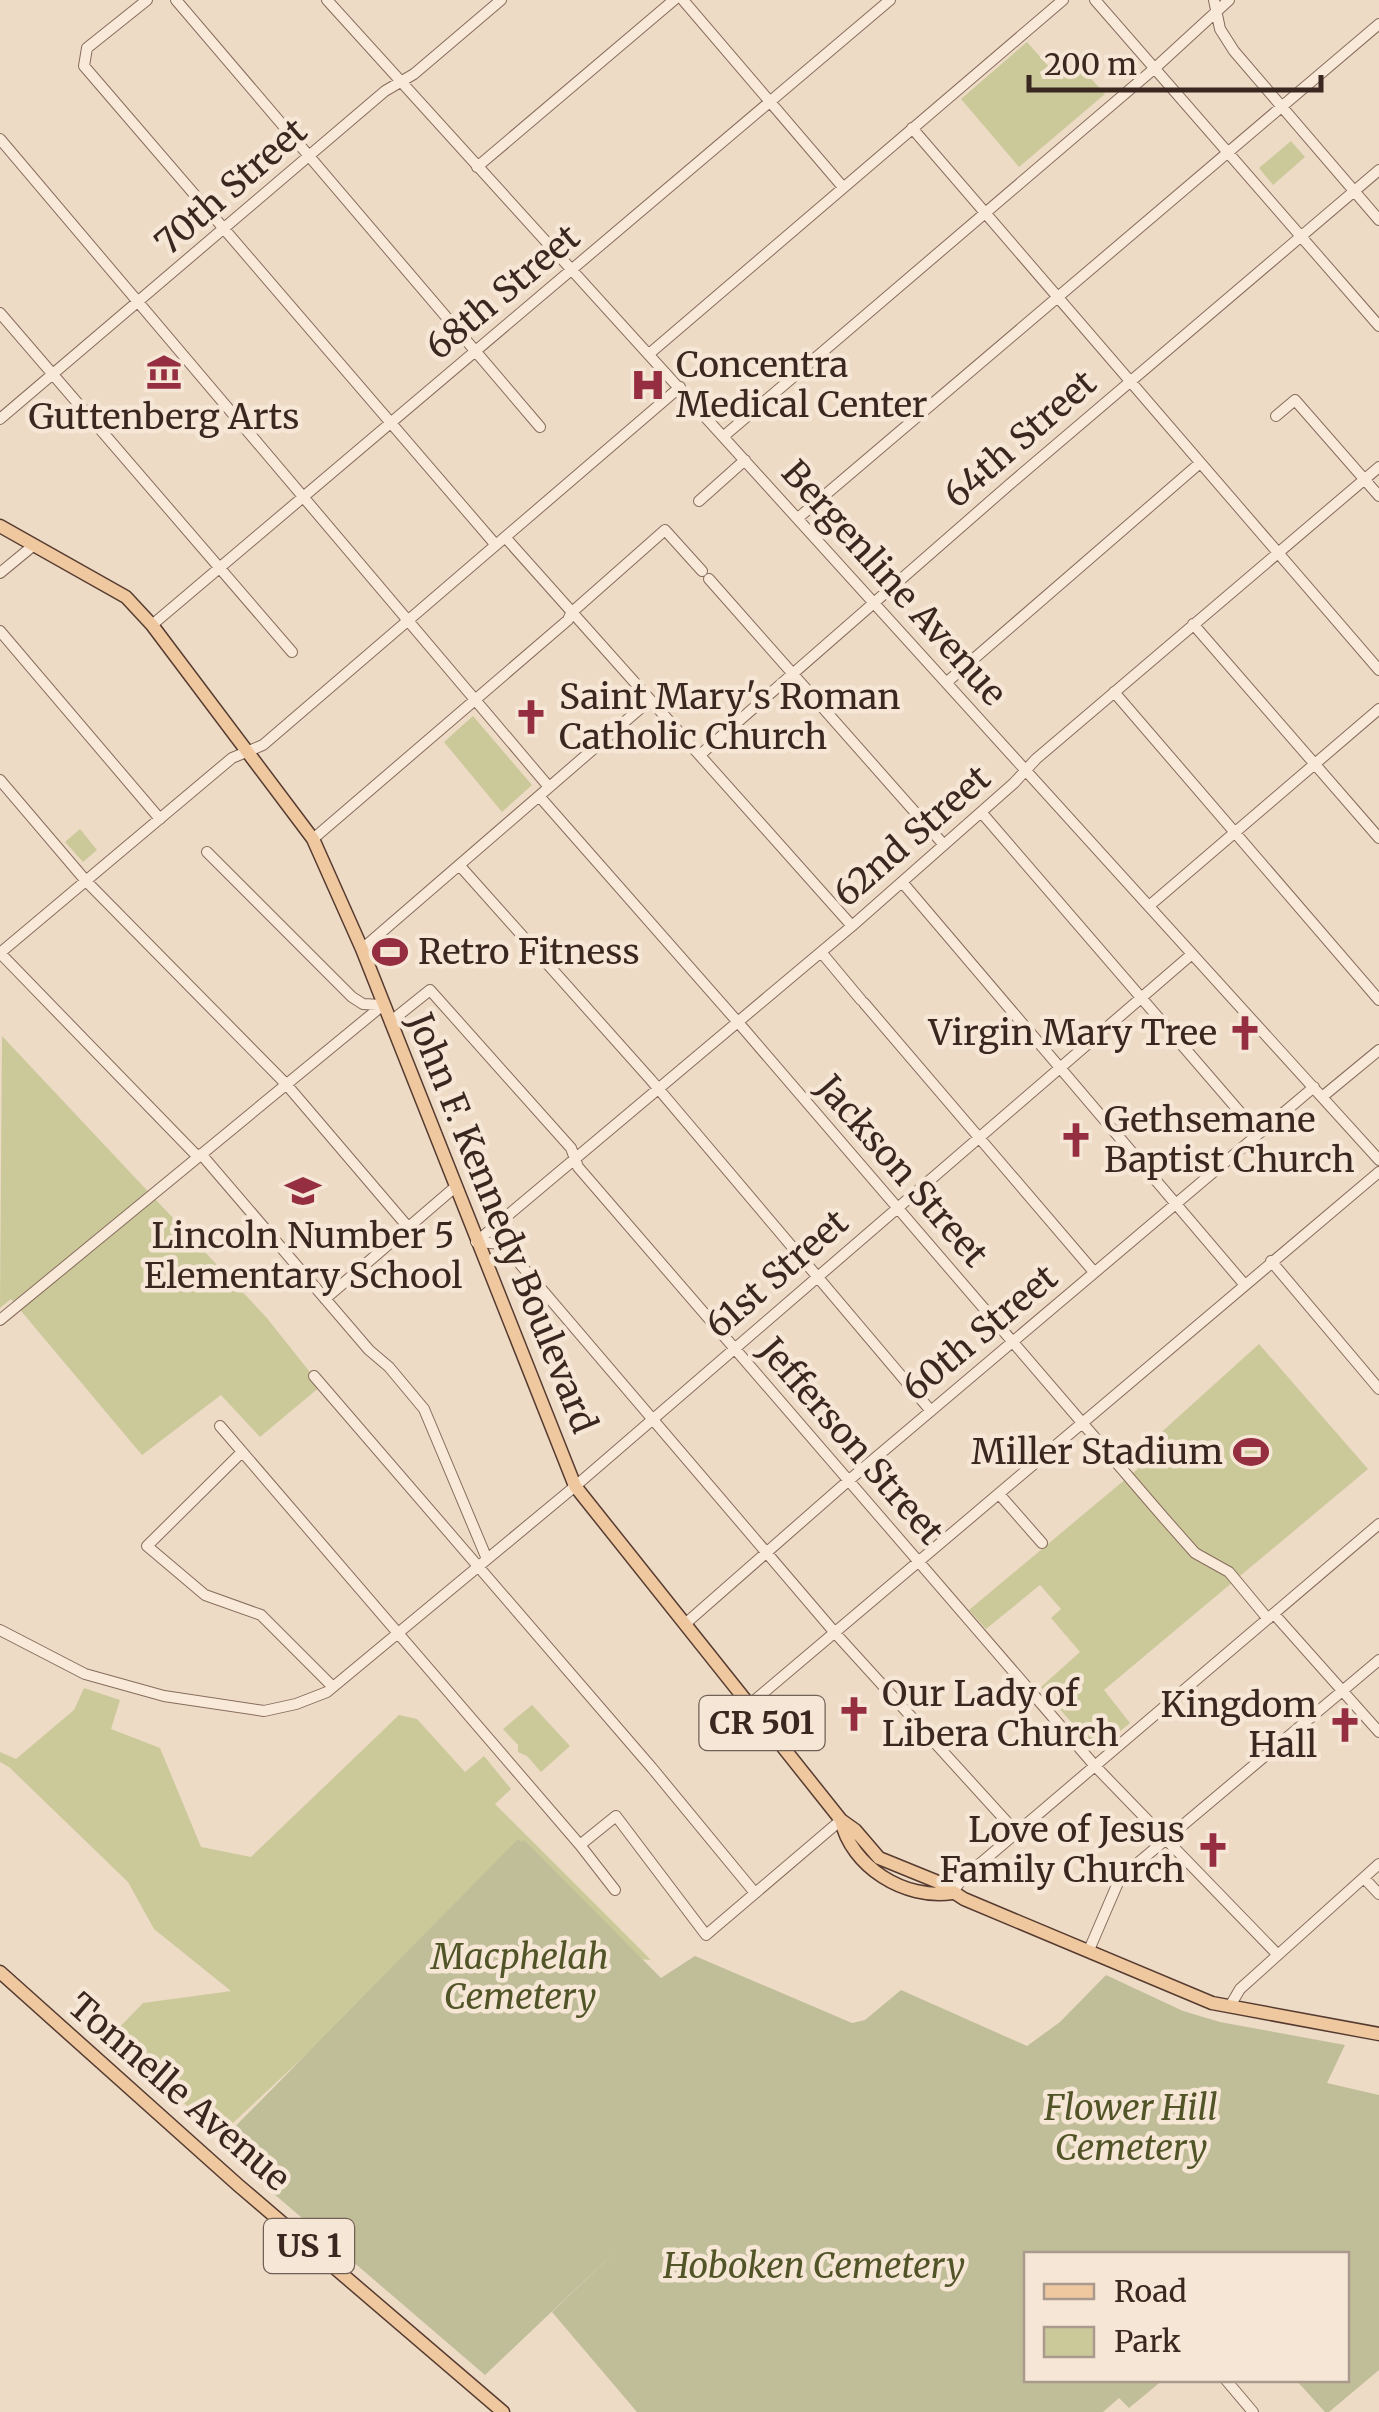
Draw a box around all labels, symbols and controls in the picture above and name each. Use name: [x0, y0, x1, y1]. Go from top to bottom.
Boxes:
scale bar: [1029, 30, 1322, 92]
text: 200 m: [1044, 45, 1137, 83]
street label: 70th Street: [146, 109, 316, 265]
street label: 68th Street: [417, 215, 589, 369]
place label: Concentra Medical Center: [676, 343, 928, 427]
museum icon: Guttenberg Arts: [145, 353, 183, 391]
street label: 64th Street: [935, 361, 1105, 517]
hospital icon: Concentra Medical Center: [629, 366, 667, 404]
place label: Guttenberg Arts: [29, 395, 299, 439]
street label: Bergenline Avenue: [772, 451, 1016, 715]
place label: Saint Mary's Roman Catholic Church: [559, 675, 900, 759]
church icon: Saint Mary's Roman Catholic Church: [512, 698, 550, 736]
street label: 62nd Street: [825, 756, 1000, 916]
place label: Retro Fitness: [418, 930, 640, 974]
sports icon: Retro Fitness: [371, 933, 409, 971]
street label: John F. Kennedy Boulevard: [397, 1006, 606, 1439]
place label: Virgin Mary Tree: [928, 1011, 1217, 1055]
church icon: Virgin Mary Tree: [1226, 1014, 1264, 1052]
street label: Jackson Street: [806, 1065, 997, 1276]
place label: Gethsemane Baptist Church: [1104, 1098, 1355, 1182]
church icon: Gethsemane Baptist Church: [1057, 1121, 1095, 1159]
school or university icon: Lincoln Number 5 Elementary School: [284, 1172, 322, 1210]
street label: 61st Street: [697, 1200, 857, 1348]
place label: Lincoln Number 5 Elementary School: [144, 1214, 463, 1298]
street label: 60th Street: [894, 1255, 1067, 1411]
street label: Jefferson Street: [749, 1328, 953, 1554]
place label: Miller Stadium: [971, 1430, 1223, 1474]
sports icon: Miller Stadium: [1232, 1433, 1270, 1471]
place label: Our Lady of Libera Church: [882, 1672, 1119, 1756]
place label: Kingdom Hall: [1161, 1683, 1317, 1767]
church icon: Our Lady of Libera Church: [835, 1695, 873, 1733]
road number: CR 501: [700, 1696, 824, 1750]
church icon: Kingdom Hall: [1326, 1706, 1364, 1744]
place label: Love of Jesus Family Church: [940, 1808, 1185, 1892]
church icon: Love of Jesus Family Church: [1194, 1831, 1232, 1869]
park label: Macphelah Cemetery: [429, 1935, 609, 2019]
street label: Tonnelle Avenue: [59, 1984, 299, 2200]
park label: Flower Hill Cemetery: [1043, 2086, 1218, 2170]
road number: US 1: [264, 2219, 354, 2273]
park label: Hoboken Cemetery: [662, 2244, 965, 2288]
legend: [1024, 2252, 1349, 2382]
text: Road: [1114, 2272, 1187, 2310]
text: Park: [1114, 2322, 1181, 2360]

